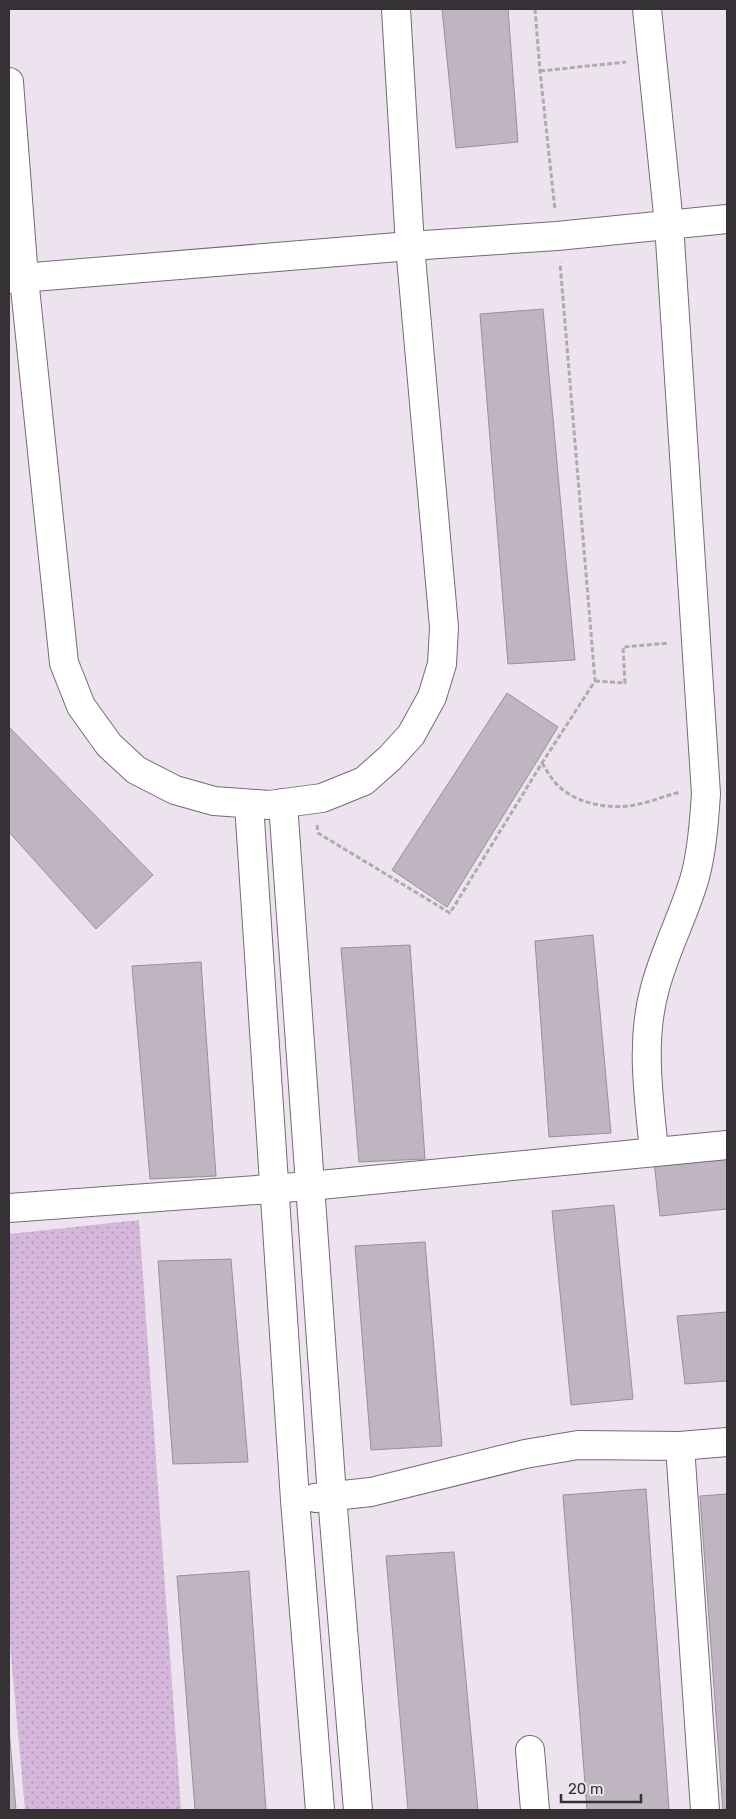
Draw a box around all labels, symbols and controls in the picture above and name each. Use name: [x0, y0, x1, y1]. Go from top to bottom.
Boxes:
scale bar: [561, 1772, 641, 1804]
text: 20 m: [568, 1780, 603, 1798]

